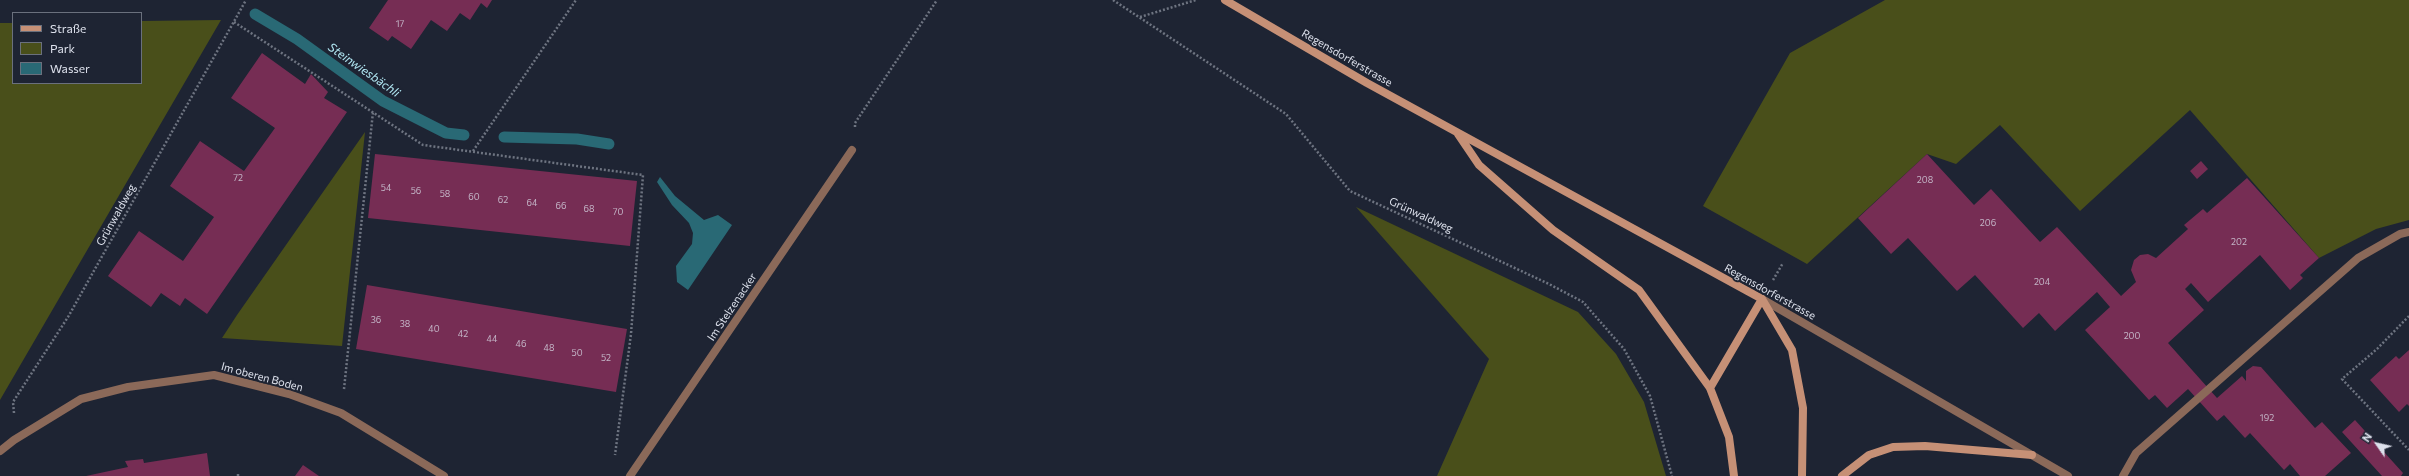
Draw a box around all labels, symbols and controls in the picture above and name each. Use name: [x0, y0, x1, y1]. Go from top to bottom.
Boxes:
legend: [12, 12, 142, 84]
house number: 17: [396, 19, 404, 29]
text: Straße: [50, 21, 86, 35]
street label: Regensdorferstrasse: [1299, 27, 1395, 89]
water label: Steinwiesbächli: [325, 40, 403, 100]
text: Park: [50, 41, 75, 55]
text: Wasser: [50, 61, 90, 75]
house number: 72: [233, 173, 243, 183]
house number: 208: [1917, 175, 1933, 185]
street label: Grünwaldweg: [94, 182, 138, 248]
house number: 54: [381, 183, 391, 193]
house number: 56: [411, 186, 421, 196]
house number: 58: [440, 189, 450, 199]
house number: 60: [468, 192, 480, 202]
street label: Grünwaldweg: [1387, 194, 1455, 236]
house number: 62: [498, 195, 508, 205]
house number: 64: [527, 198, 537, 208]
house number: 66: [556, 201, 566, 211]
house number: 68: [584, 204, 594, 214]
house number: 70: [613, 207, 623, 217]
house number: 206: [1980, 218, 1996, 228]
house number: 202: [2231, 237, 2247, 247]
street label: Regensdorferstrasse: [1722, 261, 1818, 323]
street label: Im Stelzenacker: [704, 271, 760, 343]
house number: 204: [2034, 277, 2050, 287]
house number: 36: [371, 315, 381, 325]
house number: 38: [400, 319, 410, 329]
house number: 40: [428, 324, 440, 334]
house number: 42: [458, 329, 468, 339]
house number: 200: [2124, 331, 2140, 341]
house number: 44: [487, 334, 497, 344]
house number: 46: [516, 339, 526, 349]
house number: 48: [544, 343, 554, 353]
house number: 50: [571, 348, 583, 358]
house number: 52: [601, 353, 611, 363]
street label: Im oberen Boden: [220, 360, 304, 394]
house number: 192: [2260, 413, 2274, 423]
north arrow: [2357, 424, 2397, 464]
text: N: [2359, 430, 2374, 444]

